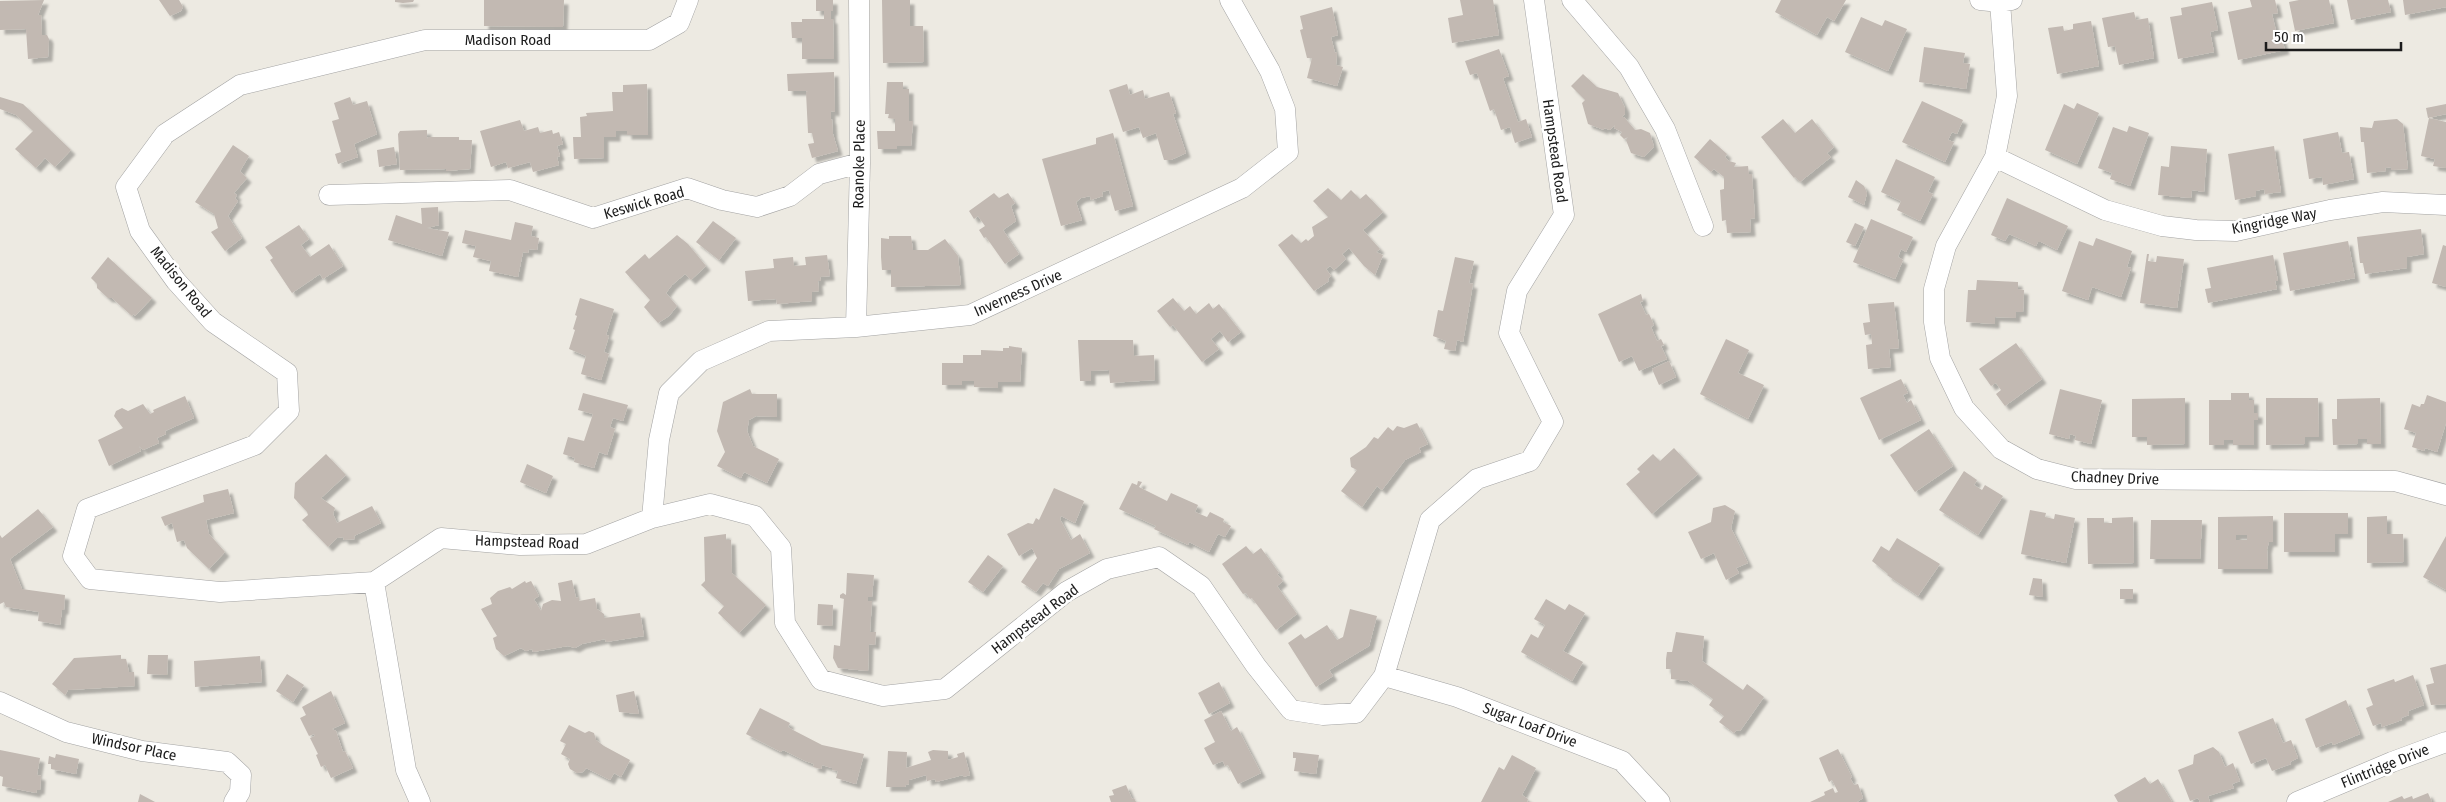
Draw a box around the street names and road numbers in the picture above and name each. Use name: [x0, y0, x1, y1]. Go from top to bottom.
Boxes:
street label: Madison Road: [465, 31, 551, 49]
street label: Hampstead Road: [1539, 98, 1571, 204]
street label: Roanoke Place: [849, 119, 869, 209]
street label: Keswick Road: [602, 183, 686, 223]
street label: Kingridge Way: [2230, 204, 2318, 238]
street label: Madison Road: [147, 243, 215, 321]
street label: Inverness Drive: [971, 266, 1065, 320]
street label: Chadney Drive: [2071, 467, 2159, 489]
street label: Hampstead Road: [475, 531, 579, 553]
street label: Hampstead Road: [988, 580, 1082, 658]
street label: Sugar Loaf Drive: [1480, 699, 1580, 751]
street label: Windsor Place: [90, 729, 178, 765]
street label: Flintridge Drive: [2338, 740, 2432, 792]

